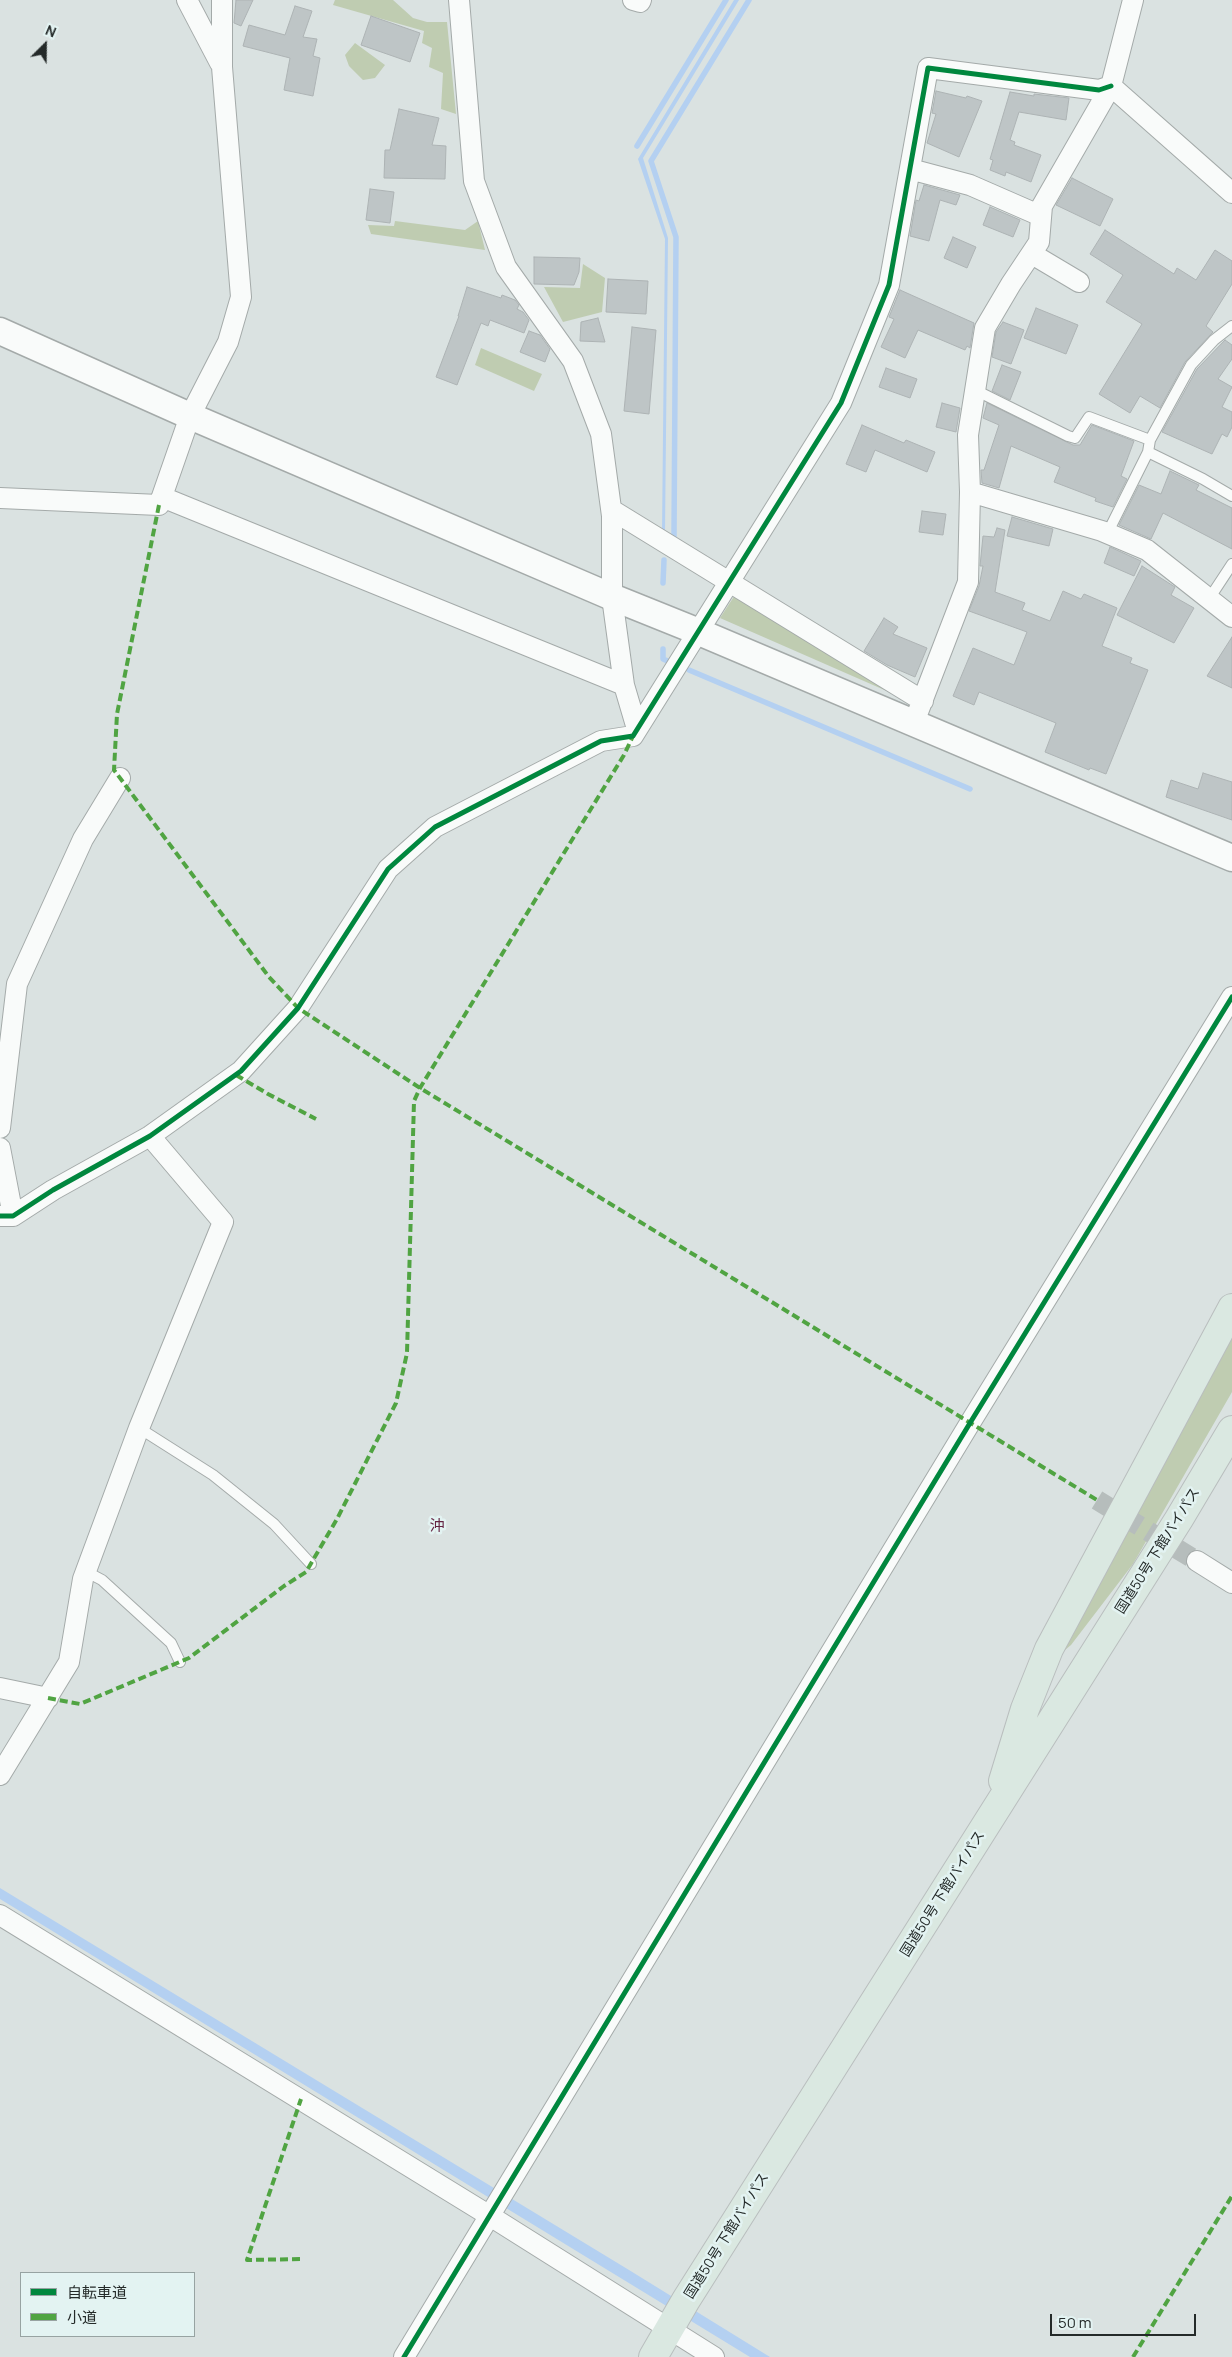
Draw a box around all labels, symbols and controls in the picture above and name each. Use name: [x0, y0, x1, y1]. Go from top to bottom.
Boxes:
north arrow: [20, 20, 70, 70]
text: N: [43, 20, 59, 41]
street label: 国道50号 下館バイパス: [1112, 1485, 1204, 1617]
district label: 沖: [430, 1518, 444, 1536]
street label: 国道50号 下館バイパス: [897, 1828, 989, 1960]
street label: 国道50号 下館バイパス: [681, 2170, 773, 2302]
legend: [20, 2272, 195, 2337]
text: 自転車道: [67, 2282, 127, 2303]
scale bar: [1052, 2304, 1198, 2336]
text: 小道: [67, 2307, 97, 2328]
text: 50 m: [1058, 2312, 1092, 2333]

